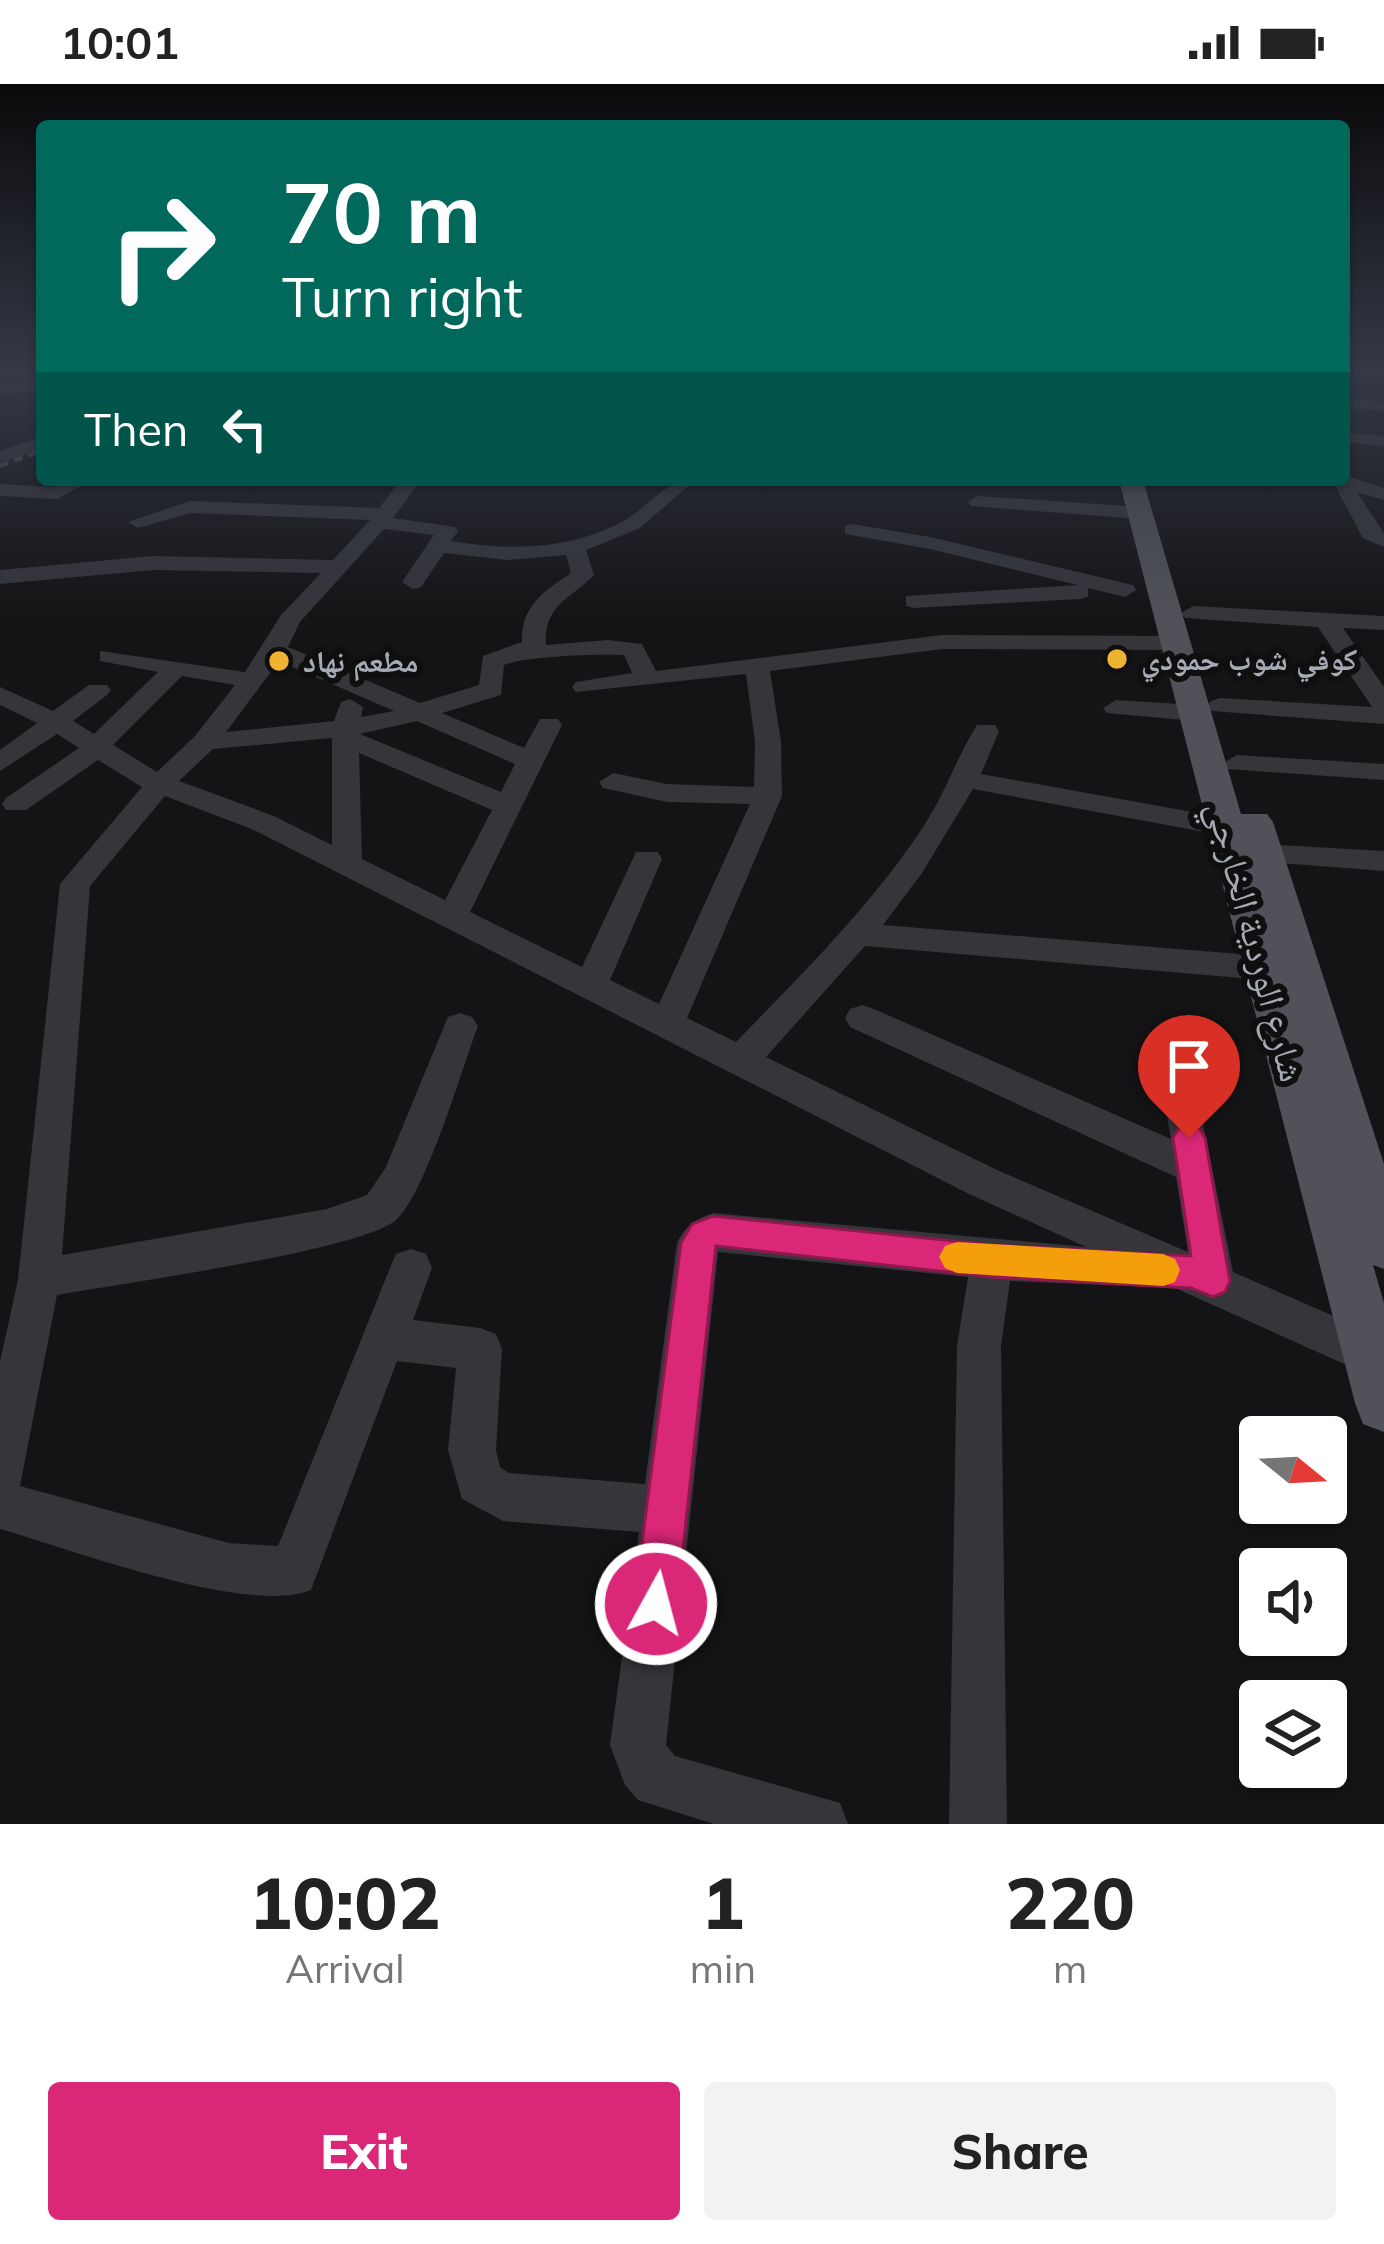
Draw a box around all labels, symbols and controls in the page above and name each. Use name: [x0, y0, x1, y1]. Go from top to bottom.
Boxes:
text: 10:01: [60, 14, 179, 70]
text: 70 m: [282, 159, 481, 264]
icon: right: [84, 168, 240, 324]
text: Turn right: [282, 263, 523, 331]
icon: left: [212, 396, 278, 462]
text: Then: [84, 401, 188, 457]
place label: كوفي شوب حمودي: [1141, 640, 1357, 683]
place label: مطعم نهاد: [303, 642, 419, 682]
marker: كوفي شوب حمودي: [1104, 646, 1130, 672]
marker: مطعم نهاد: [266, 648, 292, 674]
street label: شارع الوردية الخارجي: [1191, 796, 1316, 1088]
pin: [1138, 1015, 1240, 1138]
icon: arrive: [1156, 1033, 1222, 1099]
north arrow: [1239, 1416, 1347, 1524]
map controls: [1239, 1416, 1347, 1788]
position arrow: [593, 1541, 719, 1667]
button: sound: [1239, 1548, 1347, 1656]
button: layers: [1239, 1680, 1347, 1788]
text: 10:02: [249, 1857, 441, 1947]
text: 1: [701, 1857, 745, 1947]
text: 220: [1005, 1857, 1135, 1947]
text: Arrival: [285, 1944, 405, 1993]
text: min: [690, 1944, 756, 1993]
text: m: [1053, 1944, 1087, 1993]
button: Exit: [48, 2082, 680, 2220]
button: Share: [704, 2082, 1336, 2220]

